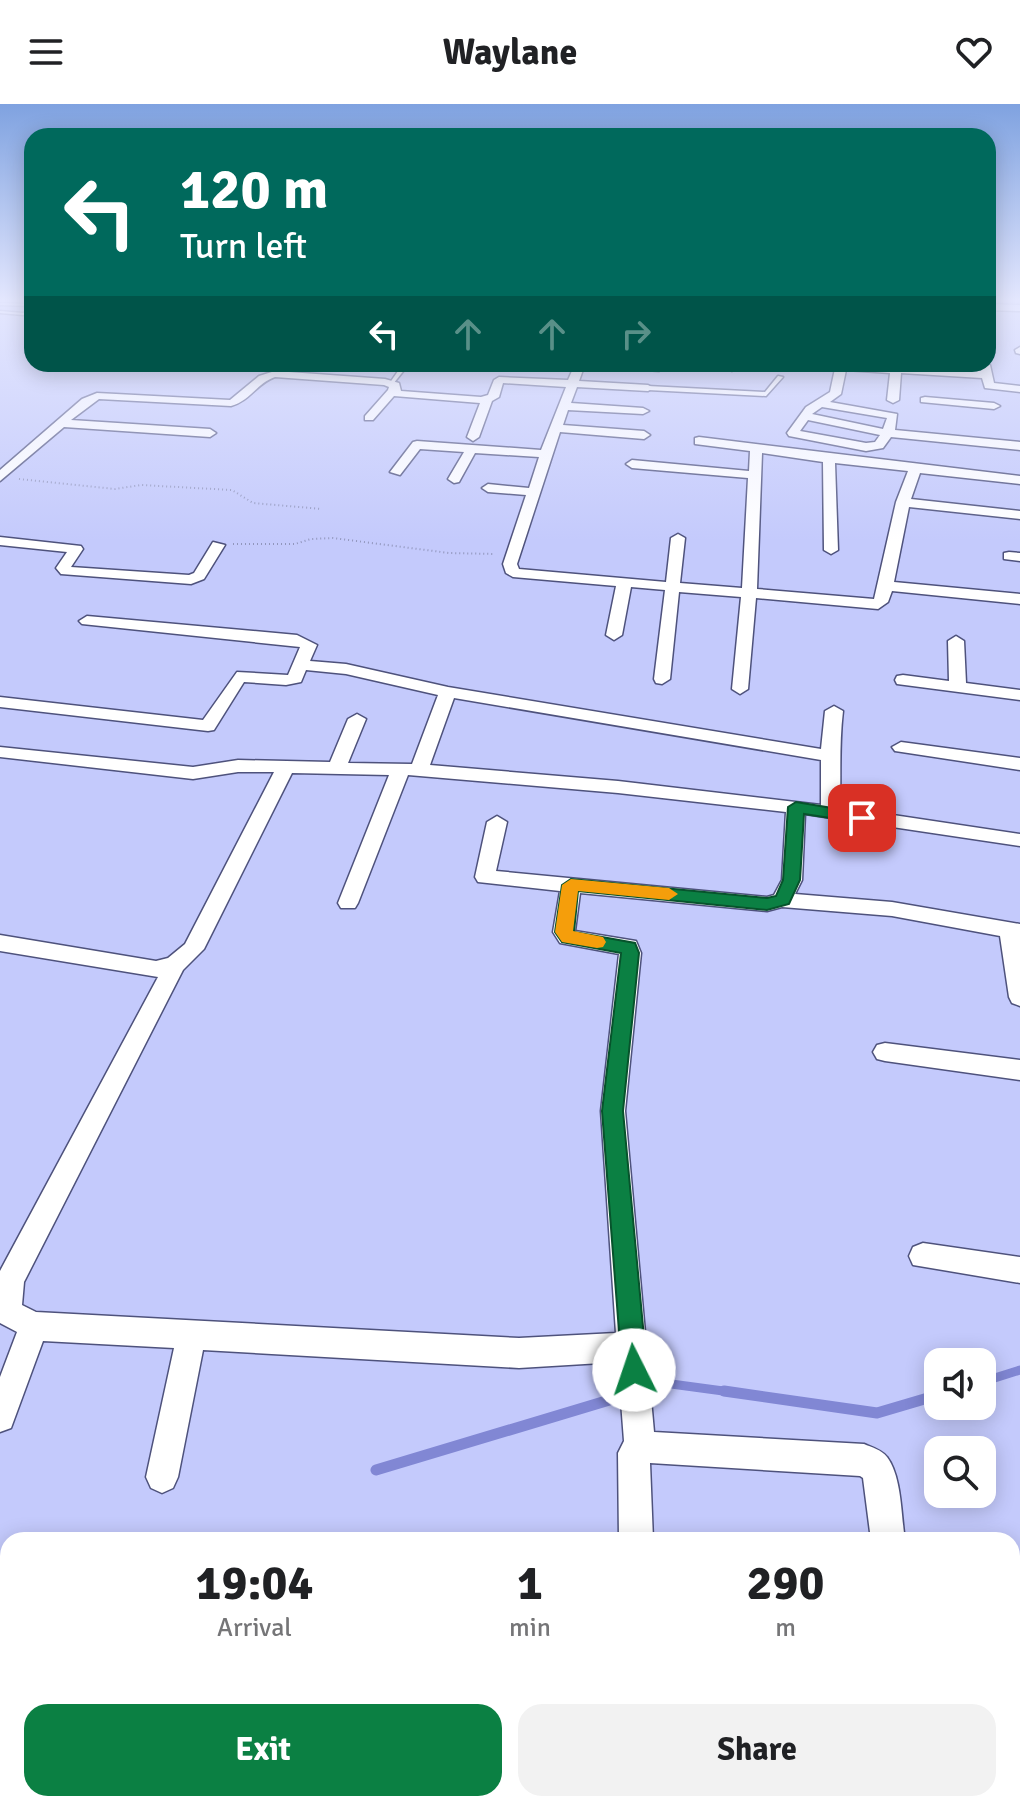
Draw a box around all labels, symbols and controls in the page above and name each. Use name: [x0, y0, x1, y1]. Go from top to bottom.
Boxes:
icon: menu: [24, 30, 68, 74]
text: Waylane: [443, 30, 577, 75]
icon: heart: [952, 30, 996, 74]
text: 120 m: [180, 155, 328, 224]
icon: left: [48, 160, 152, 264]
text: Turn left: [180, 224, 307, 269]
icon: left: [362, 312, 406, 356]
icon: ahead: [446, 312, 490, 356]
icon: ahead: [530, 312, 574, 356]
icon: right: [614, 312, 658, 356]
pin: [828, 784, 896, 852]
icon: arrive: [840, 796, 884, 840]
position arrow: [592, 1328, 676, 1412]
map controls: [924, 1348, 996, 1508]
button: sound: [924, 1348, 996, 1420]
button: search: [924, 1436, 996, 1508]
text: 19:04: [196, 1554, 313, 1613]
text: 1: [517, 1554, 543, 1613]
text: 290: [747, 1554, 824, 1613]
text: Arrival: [217, 1612, 292, 1644]
text: min: [509, 1612, 551, 1644]
text: m: [775, 1612, 796, 1644]
button: Exit: [24, 1704, 502, 1796]
button: Share: [518, 1704, 996, 1796]

